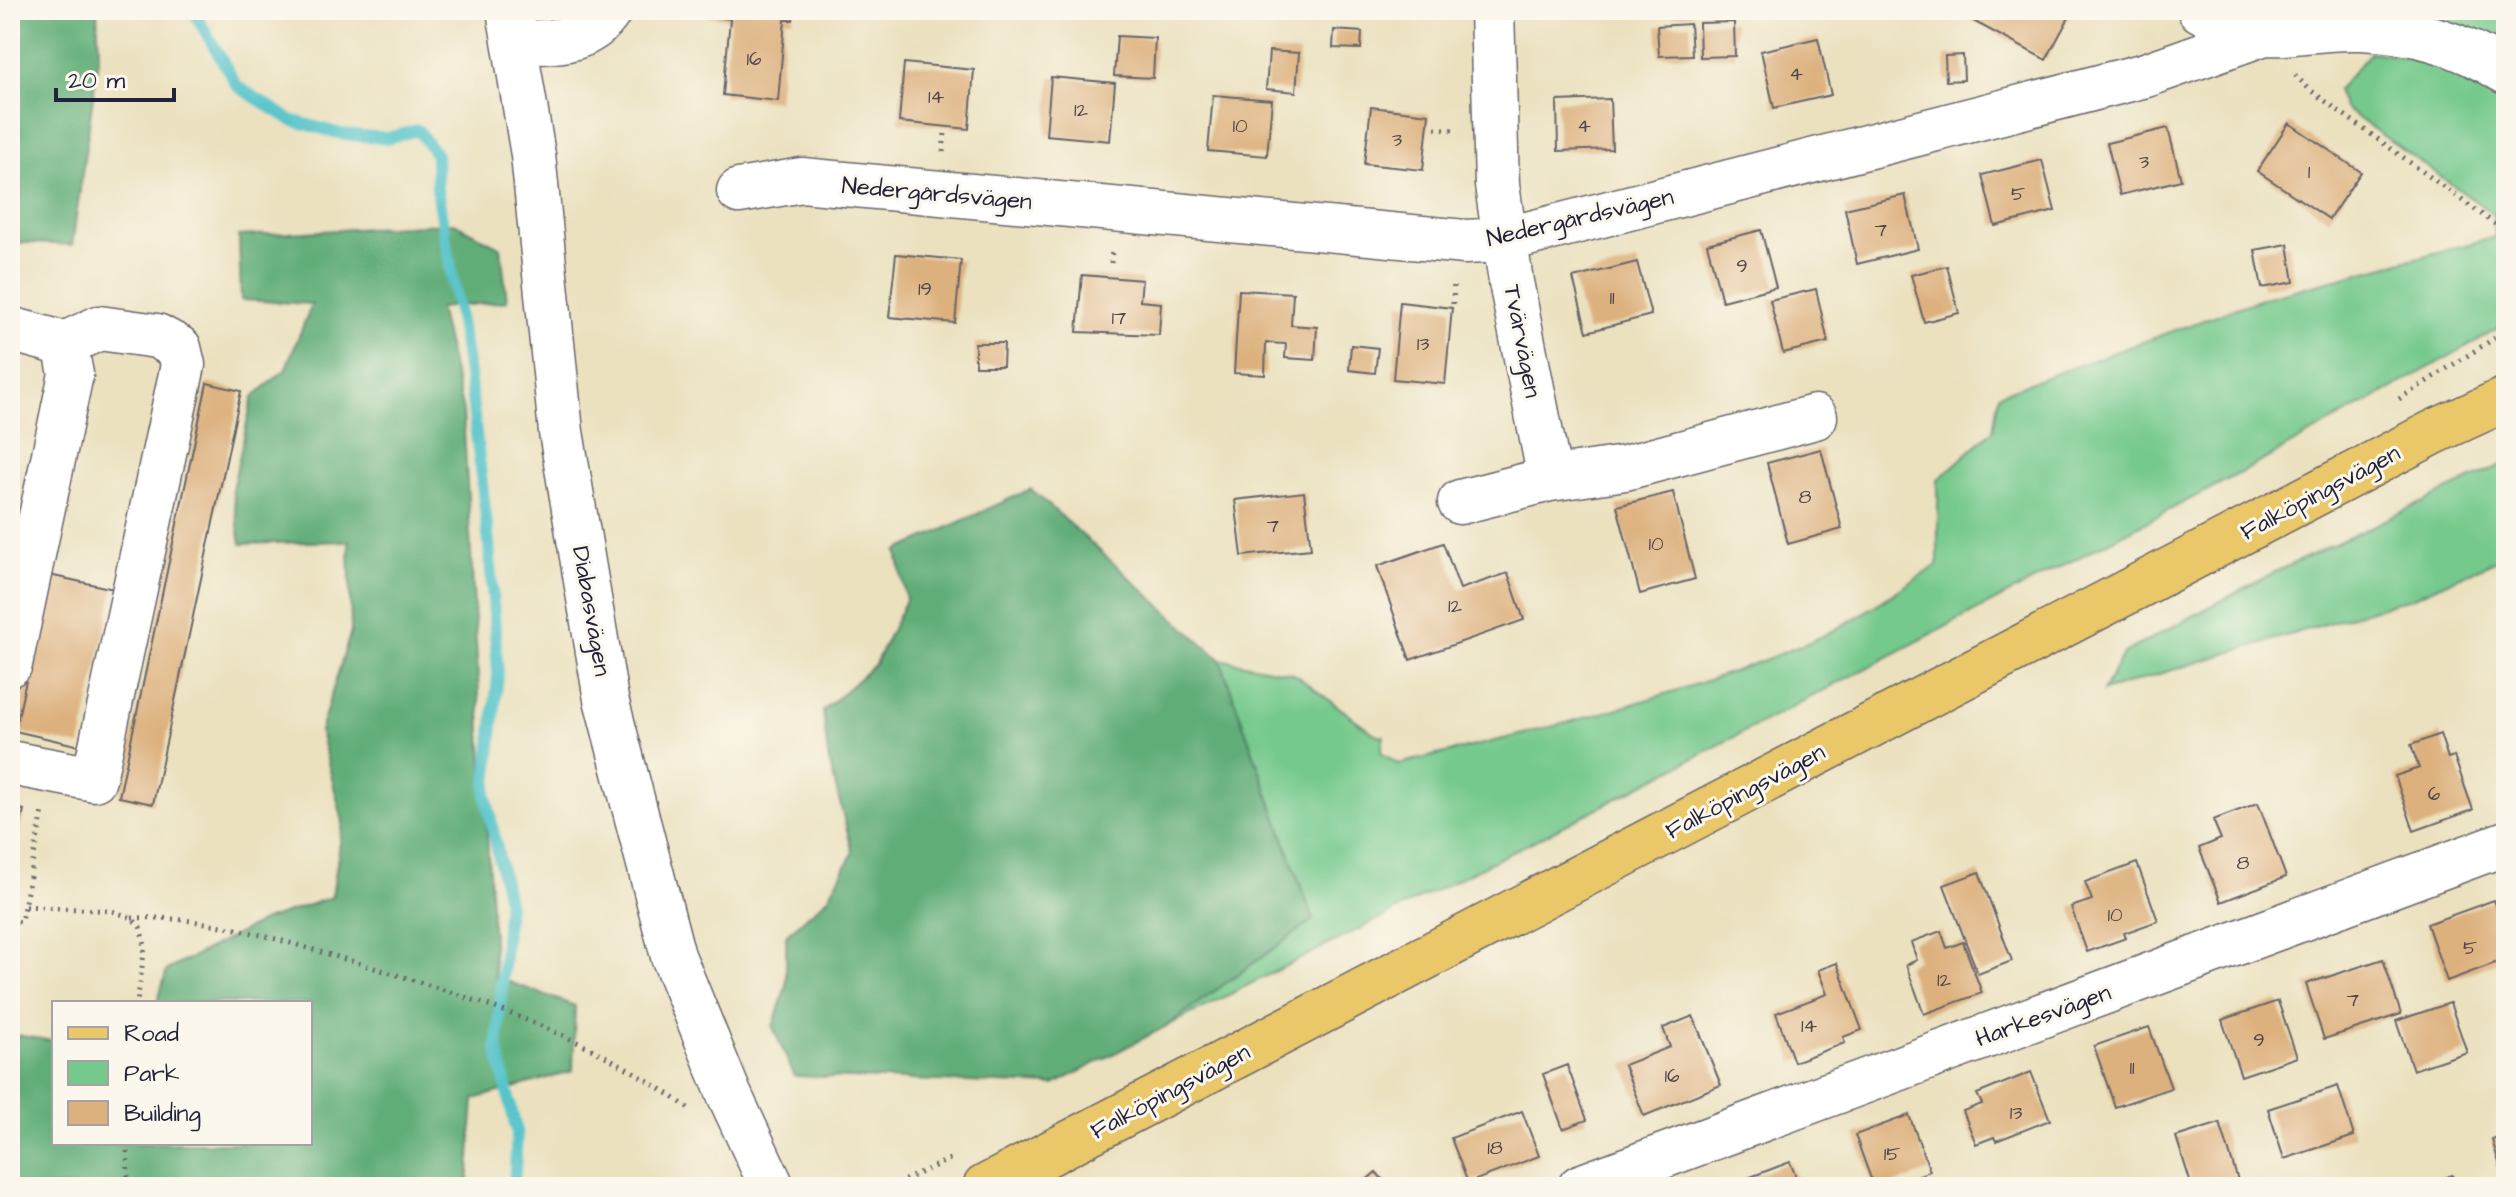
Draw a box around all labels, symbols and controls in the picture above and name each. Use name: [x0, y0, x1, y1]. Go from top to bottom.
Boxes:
house number: 16: [746, 45, 762, 73]
scale bar: [56, 52, 174, 102]
house number: 4: [1789, 60, 1803, 88]
text: 20 m: [68, 64, 125, 98]
house number: 14: [928, 83, 944, 111]
house number: 12: [1074, 96, 1089, 124]
house number: 10: [1232, 112, 1248, 140]
house number: 4: [1577, 112, 1591, 140]
house number: 3: [1392, 126, 1402, 154]
house number: 3: [2139, 148, 2149, 176]
house number: 1: [2308, 158, 2311, 186]
street label: Nedergårdsvägen: [840, 169, 1033, 220]
street label: Nedergårdsvägen: [1483, 180, 1677, 257]
house number: 5: [2011, 180, 2025, 208]
house number: 7: [1875, 216, 1887, 244]
house number: 9: [1736, 252, 1748, 280]
house number: 19: [918, 275, 932, 303]
street label: Tvärvägen: [1493, 282, 1550, 401]
house number: 11: [1609, 284, 1615, 312]
house number: 17: [1112, 304, 1126, 332]
house number: 13: [1417, 330, 1429, 358]
street label: Falköpingsvägen: [2235, 436, 2407, 550]
house number: 8: [1799, 483, 1812, 511]
house number: 7: [1267, 512, 1279, 540]
house number: 10: [1648, 530, 1664, 558]
street label: Diabasvägen: [562, 544, 619, 679]
house number: 12: [1448, 592, 1463, 620]
street label: Falköpingsvägen: [1660, 735, 1832, 849]
house number: 6: [2428, 780, 2441, 808]
house number: 8: [2237, 849, 2250, 877]
house number: 10: [2107, 901, 2123, 929]
house number: 5: [2463, 934, 2477, 962]
house number: 12: [1937, 966, 1952, 994]
street label: Harkesvägen: [1971, 976, 2116, 1057]
house number: 7: [2347, 986, 2359, 1014]
legend: [52, 1001, 312, 1145]
house number: 14: [1801, 1012, 1817, 1040]
text: Road: [124, 1017, 179, 1051]
house number: 9: [2253, 1026, 2265, 1054]
street label: Falköpingsvägen: [1085, 1035, 1257, 1149]
house number: 11: [2129, 1054, 2135, 1082]
text: Park: [124, 1057, 180, 1091]
house number: 16: [1664, 1062, 1680, 1090]
text: Building: [124, 1097, 201, 1132]
house number: 13: [2010, 1099, 2022, 1127]
house number: 18: [1487, 1134, 1503, 1162]
house number: 15: [1884, 1140, 1900, 1168]

